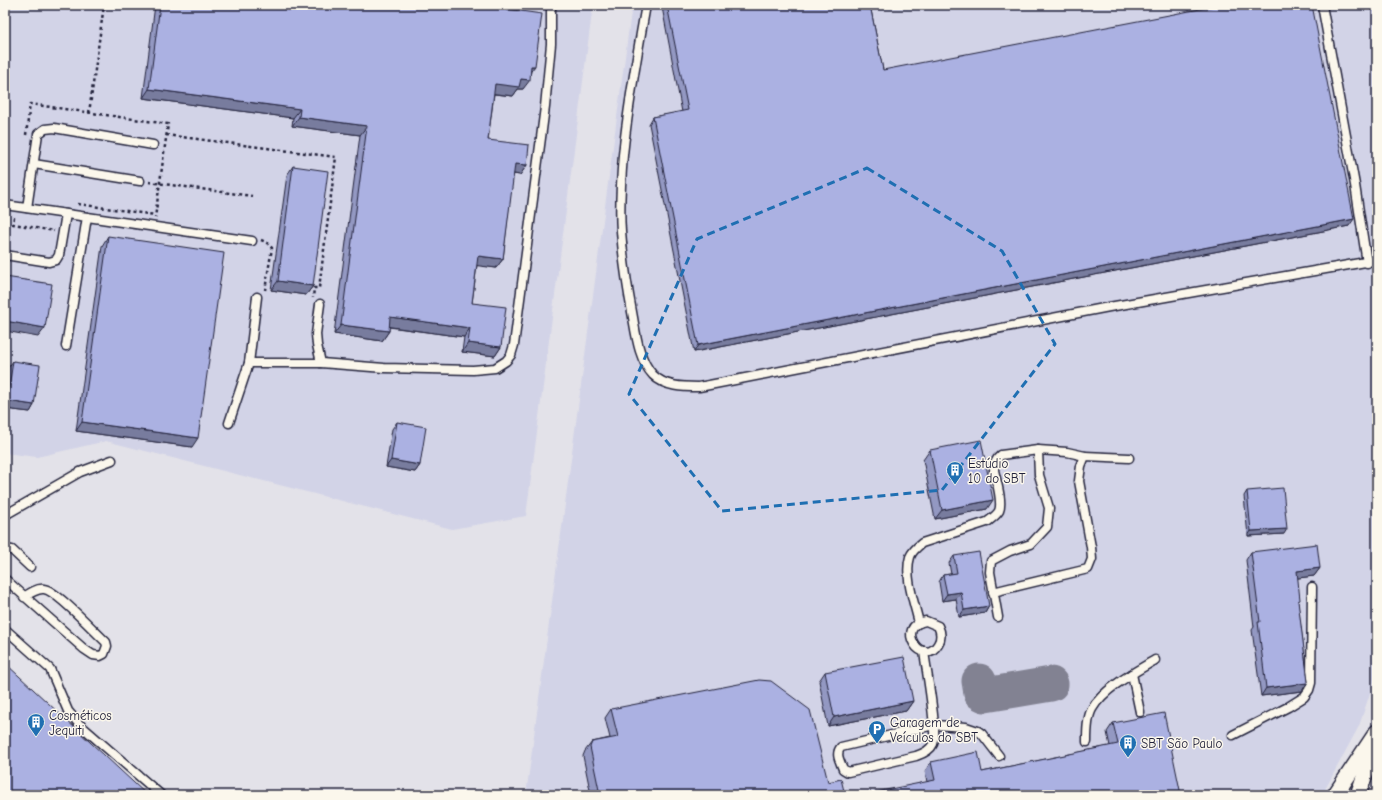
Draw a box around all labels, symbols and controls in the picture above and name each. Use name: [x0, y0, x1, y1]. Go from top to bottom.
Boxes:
place label: Estúdio 10 do SBT: [968, 456, 1026, 486]
building icon: Estúdio 10 do SBT: [945, 460, 965, 485]
place label: Cosméticos Jequiti: [49, 708, 112, 738]
building icon: Cosméticos Jequiti: [26, 712, 46, 737]
place label: Garagem de Veículos do SBT: [890, 715, 978, 745]
parking icon: Garagem de Veículos do SBT: [867, 719, 887, 744]
building icon: SBT São Paulo: [1118, 733, 1138, 758]
place label: SBT São Paulo: [1141, 736, 1222, 751]

